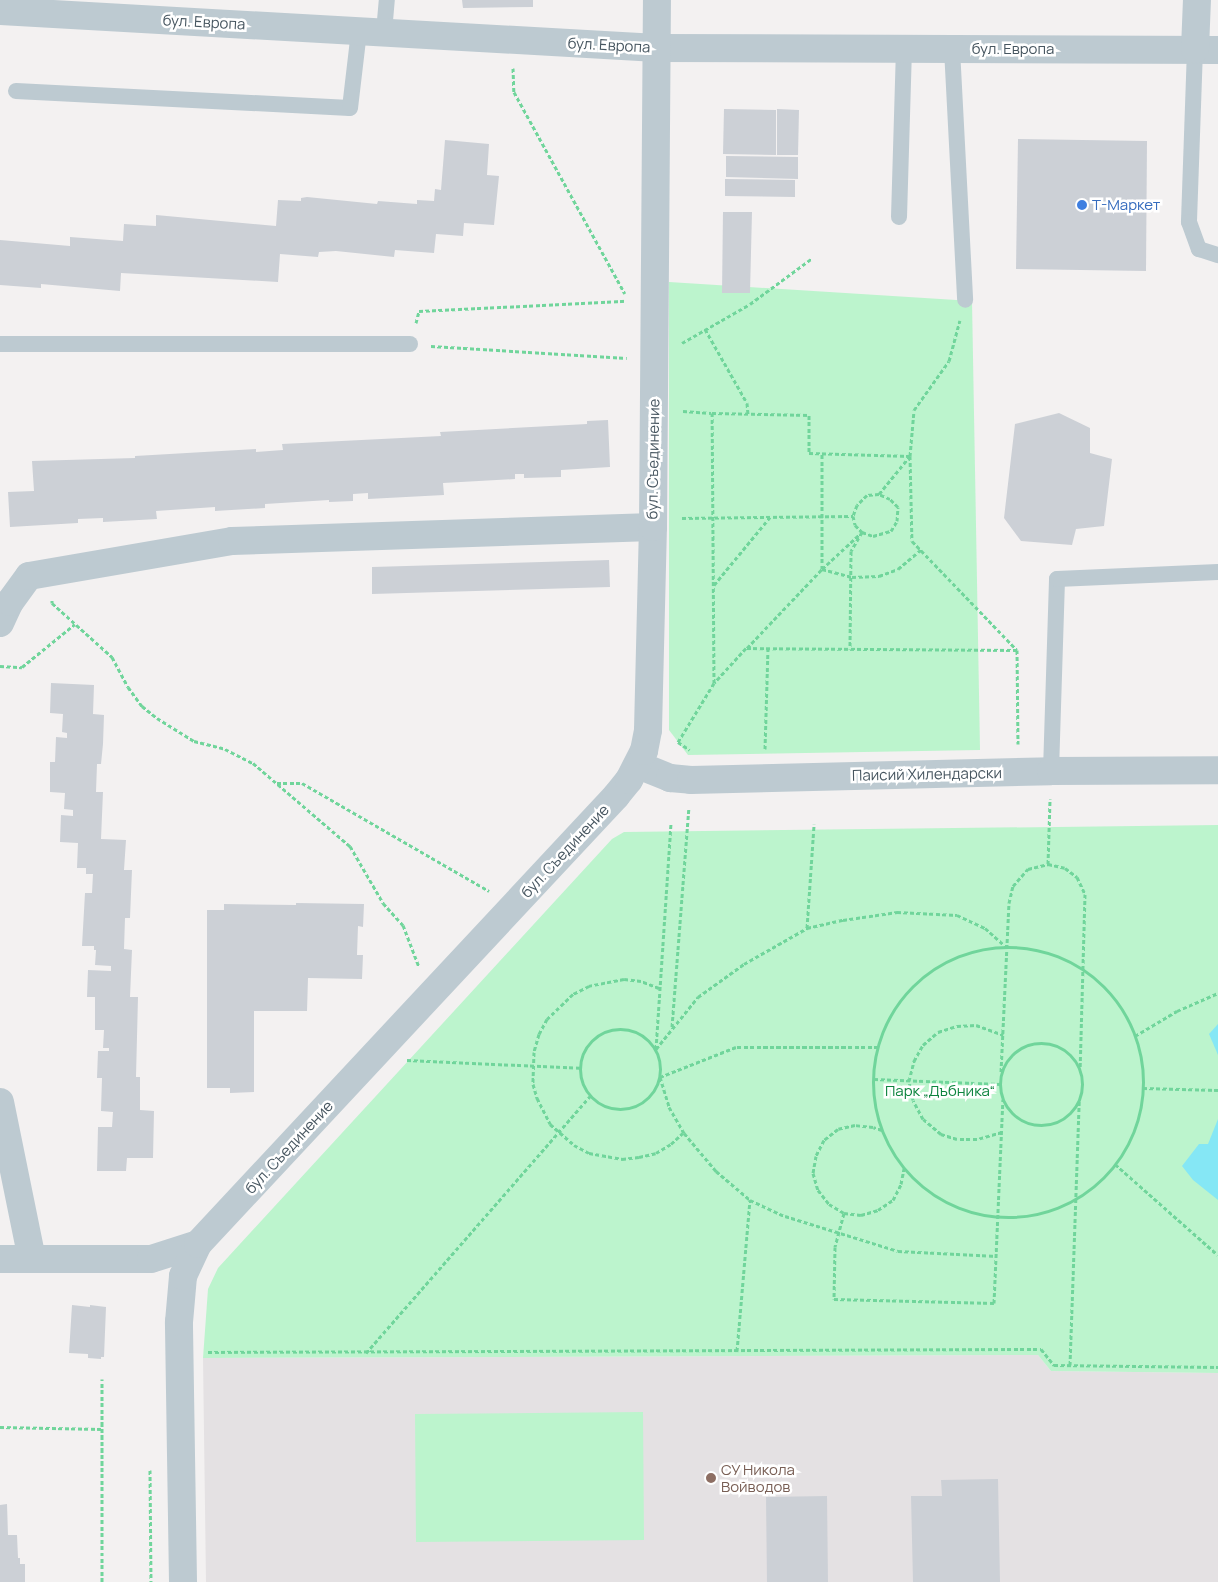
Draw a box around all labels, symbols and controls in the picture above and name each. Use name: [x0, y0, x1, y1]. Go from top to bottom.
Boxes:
street label: бул. Европа: [162, 11, 246, 33]
street label: бул. Европа: [567, 34, 651, 56]
street label: бул. Европа: [972, 40, 1054, 58]
place label: Т-Маркет: [1092, 196, 1160, 214]
marker: Т-Маркет: [1076, 199, 1088, 211]
street label: бул. Съединение: [643, 399, 663, 519]
street label: Паисий Хилендарски: [852, 764, 1002, 784]
street label: бул. Съединение: [517, 801, 613, 901]
park label: Парк „Дъбника“: [885, 1082, 995, 1100]
street label: бул. Съединение: [241, 1097, 337, 1197]
place label: СУ Никола Войводов: [721, 1460, 796, 1495]
marker: СУ Никола Войводов: [705, 1472, 717, 1484]

